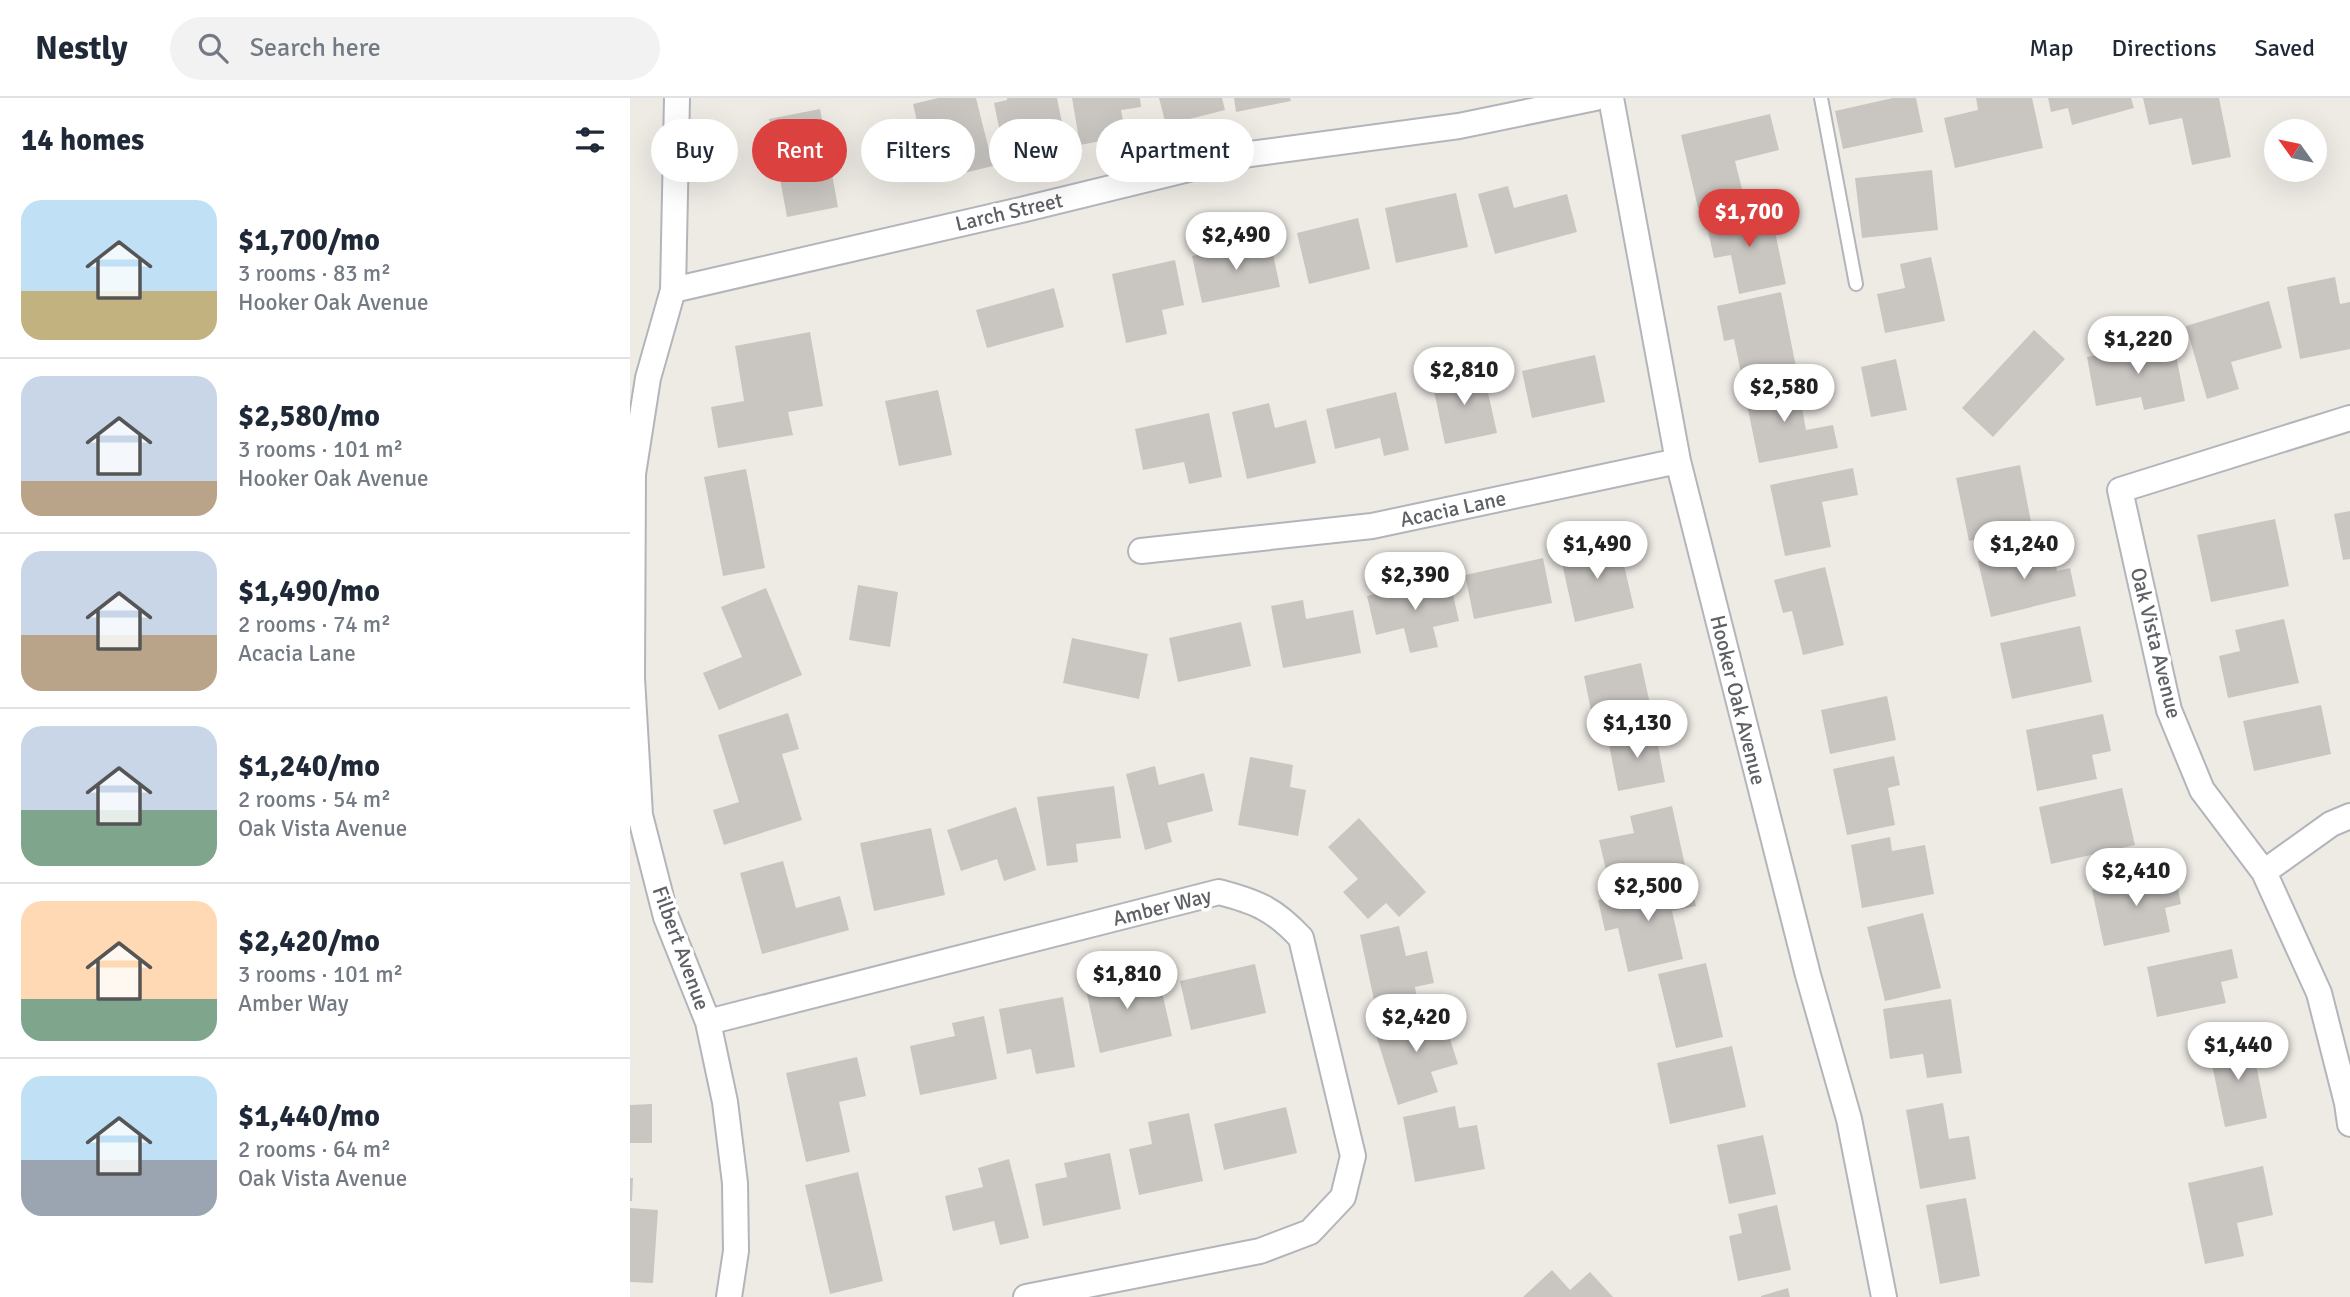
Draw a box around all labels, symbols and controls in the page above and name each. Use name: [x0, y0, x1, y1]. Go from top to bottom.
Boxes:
search box: [170, 17, 660, 80]
text: Nestly: [35, 28, 128, 69]
icon: search: [194, 29, 232, 67]
text: Search here: [250, 32, 381, 64]
text: Map: [2029, 33, 2074, 63]
text: Directions: [2112, 33, 2217, 63]
text: Saved: [2255, 33, 2315, 63]
chip: Buy: [651, 119, 738, 182]
chip: Rent: [752, 119, 847, 182]
chip: Filters: [861, 119, 975, 182]
chip: New: [989, 119, 1082, 182]
chip: Apartment: [1096, 119, 1254, 182]
north arrow: [2264, 119, 2328, 182]
map controls: [2264, 119, 2327, 182]
icon: filters: [571, 121, 609, 159]
text: 14 homes: [21, 122, 144, 159]
street label: Larch Street: [953, 187, 1065, 237]
pin: $1,700: [1692, 190, 1806, 249]
text: $1,700: [1715, 197, 1783, 226]
pin: $2,490: [1179, 212, 1293, 272]
text: $2,490: [1202, 220, 1270, 249]
text: $1,700/mo: [238, 222, 380, 259]
icon: home: [77, 228, 161, 312]
text: 3 rooms · 83 m²: [238, 259, 391, 288]
text: Hooker Oak Avenue: [238, 288, 429, 317]
pin: $1,220: [2081, 316, 2195, 376]
text: $1,220: [2104, 324, 2172, 353]
pin: $2,810: [1407, 348, 1521, 407]
text: $2,810: [1430, 355, 1498, 384]
pin: $2,580: [1727, 364, 1841, 424]
text: $2,580: [1750, 372, 1818, 401]
text: $2,580/mo: [238, 398, 380, 435]
icon: home: [77, 404, 161, 488]
text: 3 rooms · 101 m²: [238, 435, 403, 464]
text: Hooker Oak Avenue: [238, 464, 429, 493]
street label: Acacia Lane: [1398, 485, 1508, 533]
pin: $1,490: [1540, 522, 1654, 581]
pin: $1,240: [1967, 522, 2081, 581]
text: $1,490: [1563, 529, 1631, 558]
text: $1,240: [1990, 529, 2058, 558]
pin: $2,390: [1358, 552, 1472, 612]
text: $2,390: [1381, 560, 1449, 589]
street label: Oak Vista Avenue: [2125, 565, 2187, 721]
text: $1,490/mo: [238, 573, 380, 610]
icon: home: [77, 579, 161, 663]
text: 2 rooms · 74 m²: [238, 610, 391, 639]
street label: Hooker Oak Avenue: [1704, 612, 1772, 788]
text: Acacia Lane: [238, 639, 356, 668]
pin: $1,130: [1580, 700, 1694, 760]
text: $1,130: [1603, 708, 1671, 737]
text: $1,240/mo: [238, 748, 380, 785]
icon: home: [77, 754, 161, 838]
text: 2 rooms · 54 m²: [238, 785, 391, 814]
text: Oak Vista Avenue: [238, 814, 407, 843]
pin: $2,410: [2079, 848, 2193, 908]
text: $2,410: [2102, 856, 2170, 885]
pin: $2,500: [1591, 864, 1705, 923]
text: $2,500: [1614, 871, 1682, 900]
street label: Filbert Avenue: [647, 882, 715, 1014]
street label: Amber Way: [1110, 882, 1214, 932]
text: $2,420/mo: [238, 923, 380, 960]
icon: home: [77, 929, 161, 1013]
pin: $1,810: [1070, 951, 1184, 1011]
text: $1,810: [1093, 959, 1161, 988]
text: 3 rooms · 101 m²: [238, 960, 403, 989]
text: Amber Way: [238, 989, 348, 1018]
pin: $2,420: [1359, 995, 1473, 1054]
text: $2,420: [1382, 1002, 1450, 1031]
pin: $1,440: [2181, 1023, 2295, 1082]
text: $1,440: [2204, 1030, 2272, 1059]
text: $1,440/mo: [238, 1098, 380, 1135]
icon: home: [77, 1104, 161, 1188]
text: 2 rooms · 64 m²: [238, 1135, 391, 1164]
text: Oak Vista Avenue: [238, 1164, 407, 1193]

